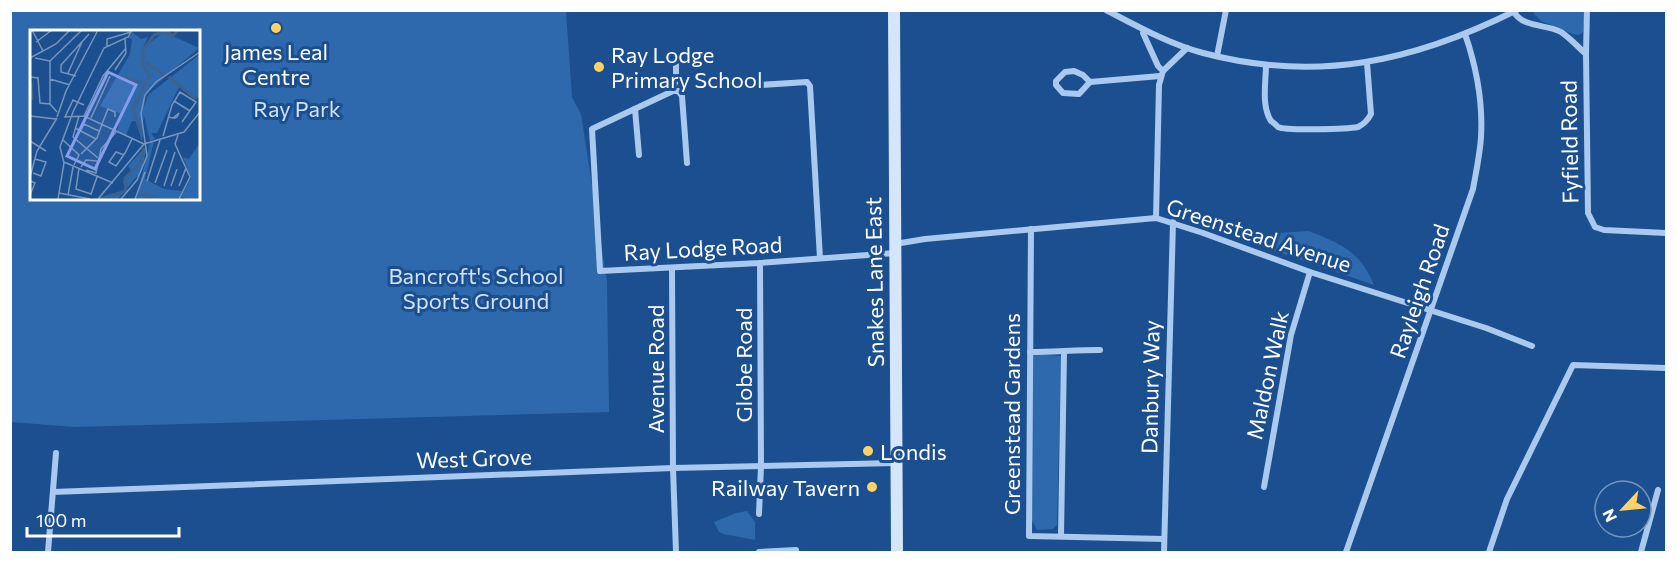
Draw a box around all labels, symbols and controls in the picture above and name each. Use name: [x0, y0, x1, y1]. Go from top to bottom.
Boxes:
marker: James Leal Centre: [269, 21, 283, 35]
inset map: [30, 30, 200, 200]
place label: James Leal Centre: [224, 38, 328, 90]
place label: Ray Lodge Primary School: [611, 41, 763, 93]
marker: Ray Lodge Primary School: [592, 60, 606, 74]
street label: Fyfield Road: [1554, 80, 1584, 204]
park label: Ray Park: [253, 95, 341, 122]
street label: Greenstead Avenue: [1163, 192, 1355, 278]
street label: Snakes Lane East: [859, 197, 889, 367]
street label: Rayleigh Road: [1383, 220, 1455, 362]
street label: Ray Lodge Road: [623, 230, 783, 266]
park label: Bancroft's School Sports Ground: [388, 262, 564, 314]
street label: Avenue Road: [642, 305, 669, 433]
street label: Globe Road: [730, 307, 757, 423]
street label: Maldon Walk: [1240, 308, 1294, 442]
street label: Greenstead Gardens: [998, 313, 1025, 515]
street label: Danbury Way: [1135, 320, 1165, 454]
place label: Londis: [880, 438, 947, 465]
street label: West Grove: [416, 442, 532, 474]
marker: Londis: [861, 444, 875, 458]
place label: Railway Tavern: [711, 474, 860, 501]
north arrow: [1593, 479, 1653, 539]
marker: Railway Tavern: [865, 480, 879, 494]
scale bar: [27, 500, 178, 538]
text: N: [1598, 506, 1620, 525]
text: 100 m: [36, 509, 86, 531]

